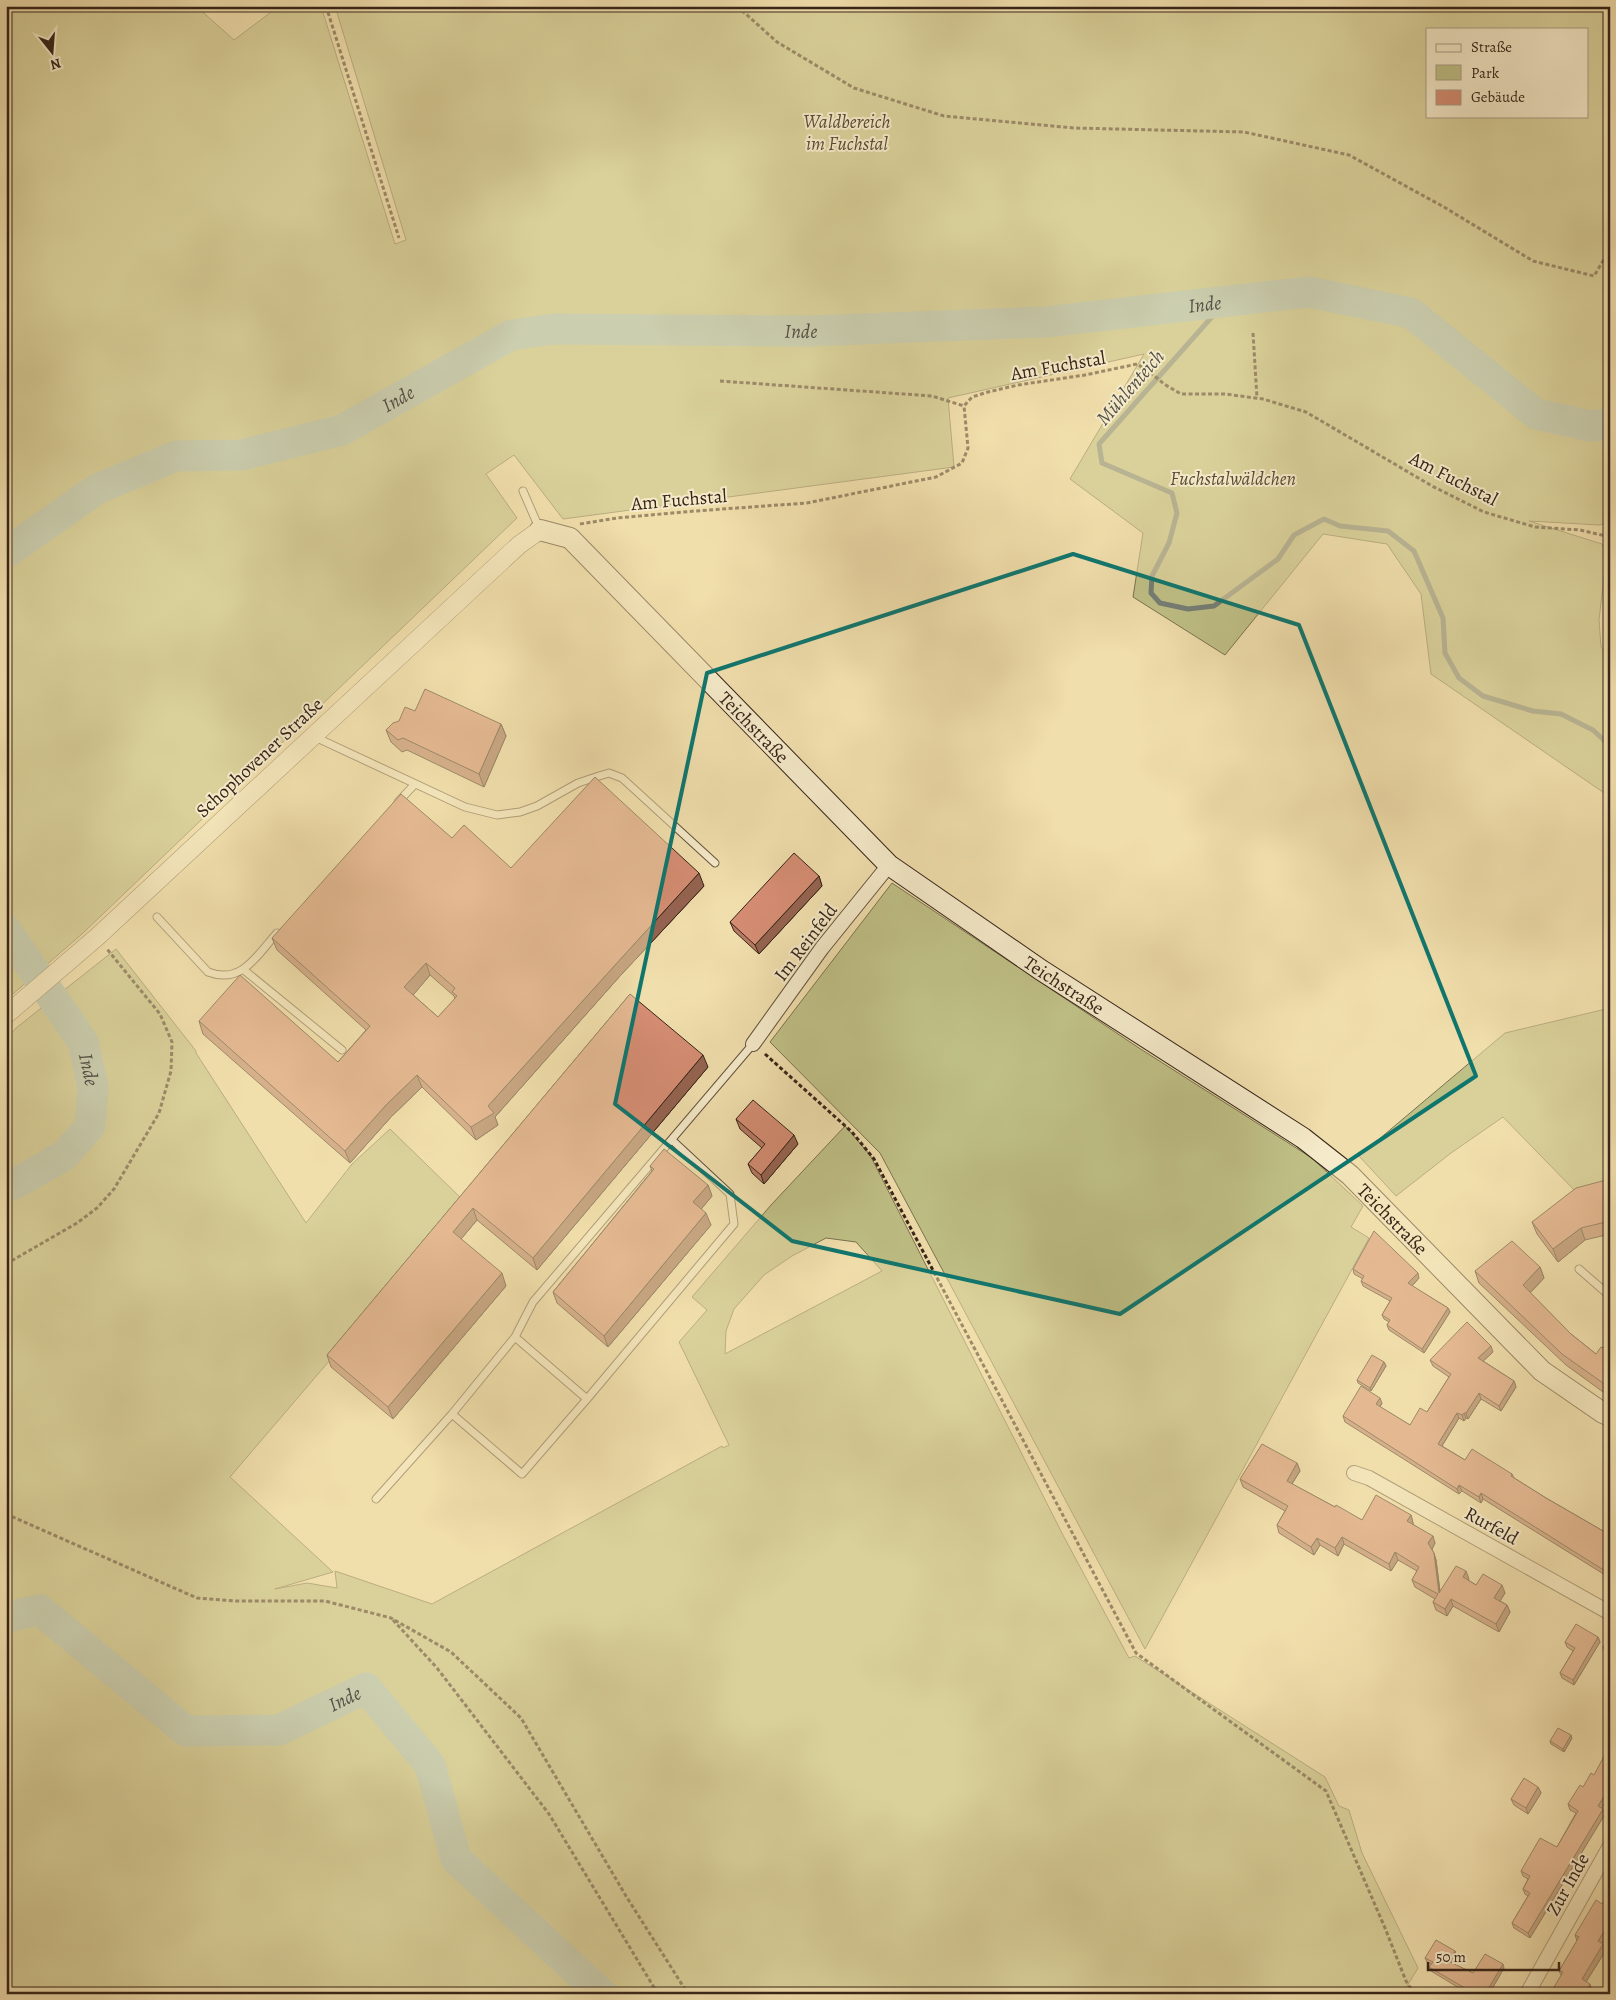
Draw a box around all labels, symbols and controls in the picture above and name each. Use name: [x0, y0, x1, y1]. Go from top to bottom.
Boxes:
north arrow: [28, 28, 78, 78]
legend: [1426, 28, 1588, 118]
text: Straße: [1471, 37, 1512, 57]
text: N: [48, 53, 63, 75]
text: Park: [1471, 63, 1500, 83]
text: Gebäude: [1471, 87, 1525, 107]
park label: Waldbereich im Fuchstal: [803, 109, 891, 157]
water label: Inde: [1187, 289, 1223, 320]
water label: Inde: [784, 318, 818, 345]
water label: Mühlenteich: [1090, 344, 1171, 431]
street label: Am Fuchstal: [1008, 345, 1108, 387]
water label: Inde: [377, 379, 419, 419]
street label: Am Fuchstal: [1404, 445, 1502, 512]
park label: Fuchstalwäldchen: [1170, 466, 1296, 492]
street label: Am Fuchstal: [629, 483, 728, 517]
street label: Teichstraße: [713, 686, 795, 769]
street label: Schophovener Straße: [190, 692, 329, 824]
street label: Im Reinfeld: [768, 898, 844, 987]
street label: Teichstraße: [1018, 950, 1109, 1021]
water label: Inde: [72, 1050, 105, 1089]
street label: Teichstraße: [1351, 1178, 1433, 1261]
street label: Rurfeld: [1460, 1500, 1524, 1552]
water label: Inde: [324, 1680, 365, 1718]
street label: Zur Inde: [1540, 1849, 1596, 1920]
scale bar: [1428, 1940, 1560, 1972]
text: 50 m: [1436, 1947, 1466, 1967]

